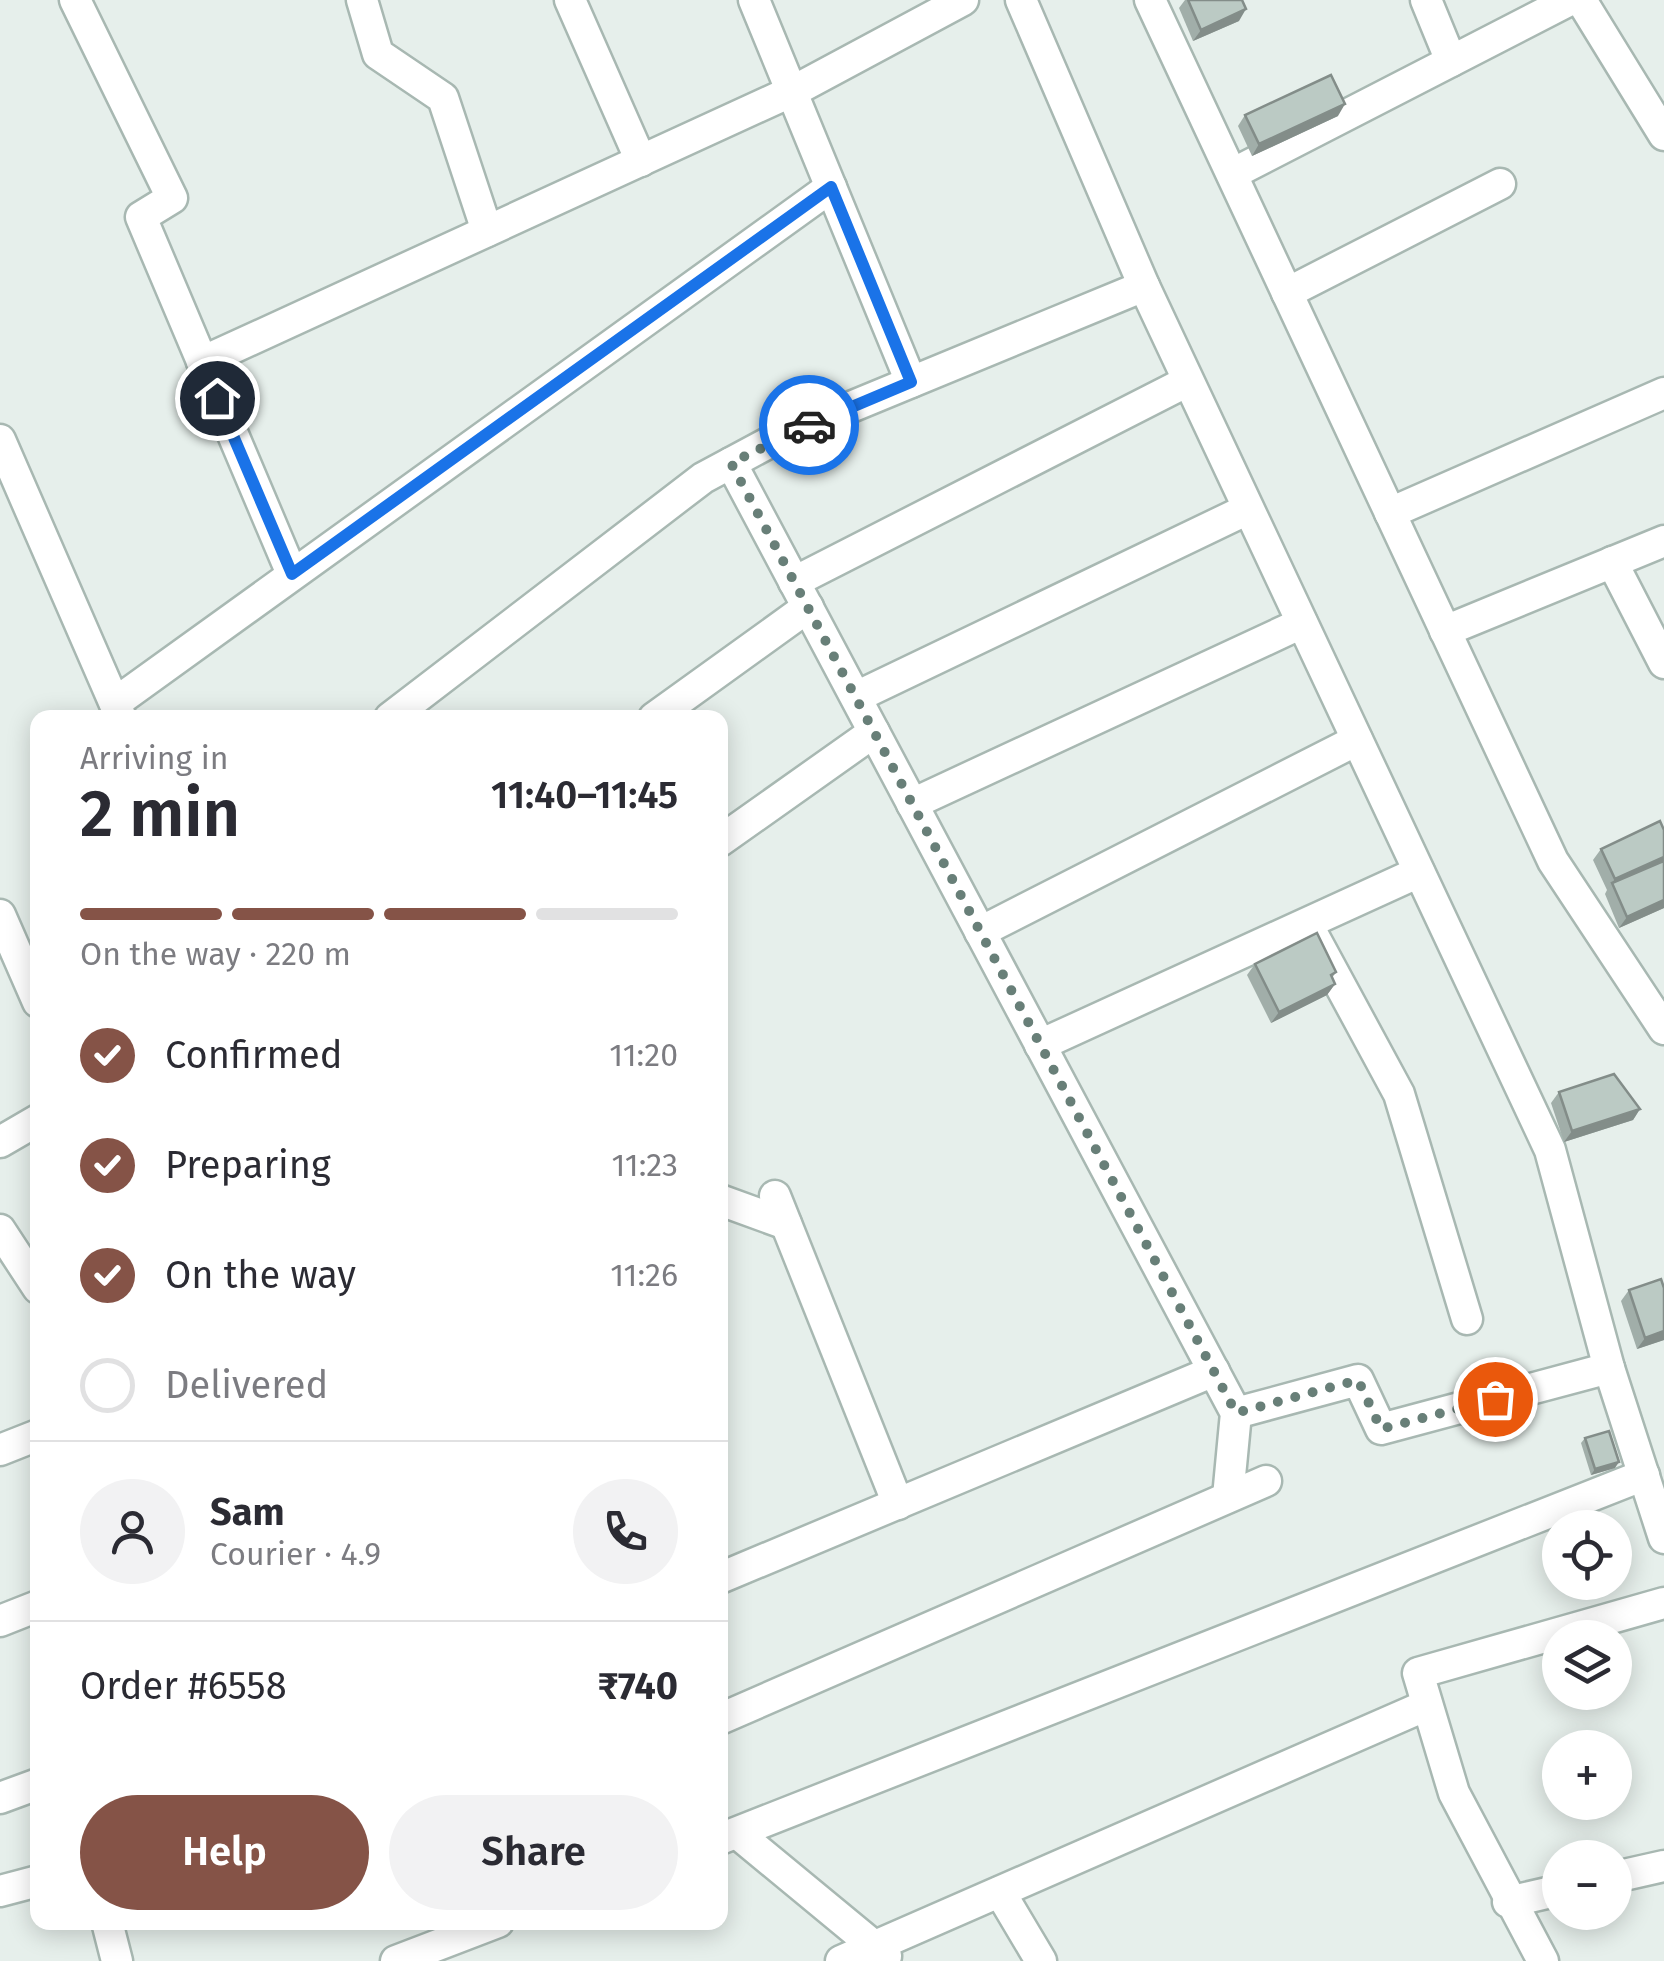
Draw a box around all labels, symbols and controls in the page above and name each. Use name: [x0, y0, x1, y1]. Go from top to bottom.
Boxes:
pin: [175, 356, 260, 441]
icon: home: [190, 371, 245, 426]
courier: [759, 375, 859, 475]
icon: car: [782, 398, 837, 453]
text: Arriving in: [80, 739, 228, 777]
text: 11:40–11:45: [491, 772, 678, 818]
text: 2 min: [80, 775, 240, 853]
text: On the way · 220 m: [80, 935, 351, 973]
icon: check: [80, 1028, 135, 1083]
text: Confirmed: [165, 1032, 343, 1078]
text: 11:20: [609, 1036, 678, 1074]
icon: check: [80, 1138, 135, 1193]
text: Preparing: [165, 1142, 331, 1188]
text: 11:23: [611, 1146, 678, 1184]
icon: check: [80, 1248, 135, 1303]
text: On the way: [165, 1252, 356, 1298]
text: 11:26: [610, 1256, 678, 1294]
pin: [1453, 1357, 1538, 1442]
text: Delivered: [165, 1362, 328, 1408]
icon: bag: [1468, 1372, 1523, 1427]
button: person: [80, 1479, 185, 1584]
button: phone: [573, 1479, 678, 1584]
text: Sam: [210, 1489, 285, 1535]
map controls: [1542, 1510, 1632, 1930]
button: locate: [1542, 1510, 1632, 1600]
text: Courier · 4.9: [210, 1535, 381, 1573]
button: layers: [1542, 1620, 1632, 1710]
text: Order #6558: [80, 1663, 287, 1709]
text: ₹740: [597, 1663, 678, 1709]
button: +: [1542, 1730, 1632, 1820]
button: Help: [80, 1795, 369, 1910]
button: Share: [389, 1795, 678, 1910]
button: −: [1542, 1840, 1632, 1930]

